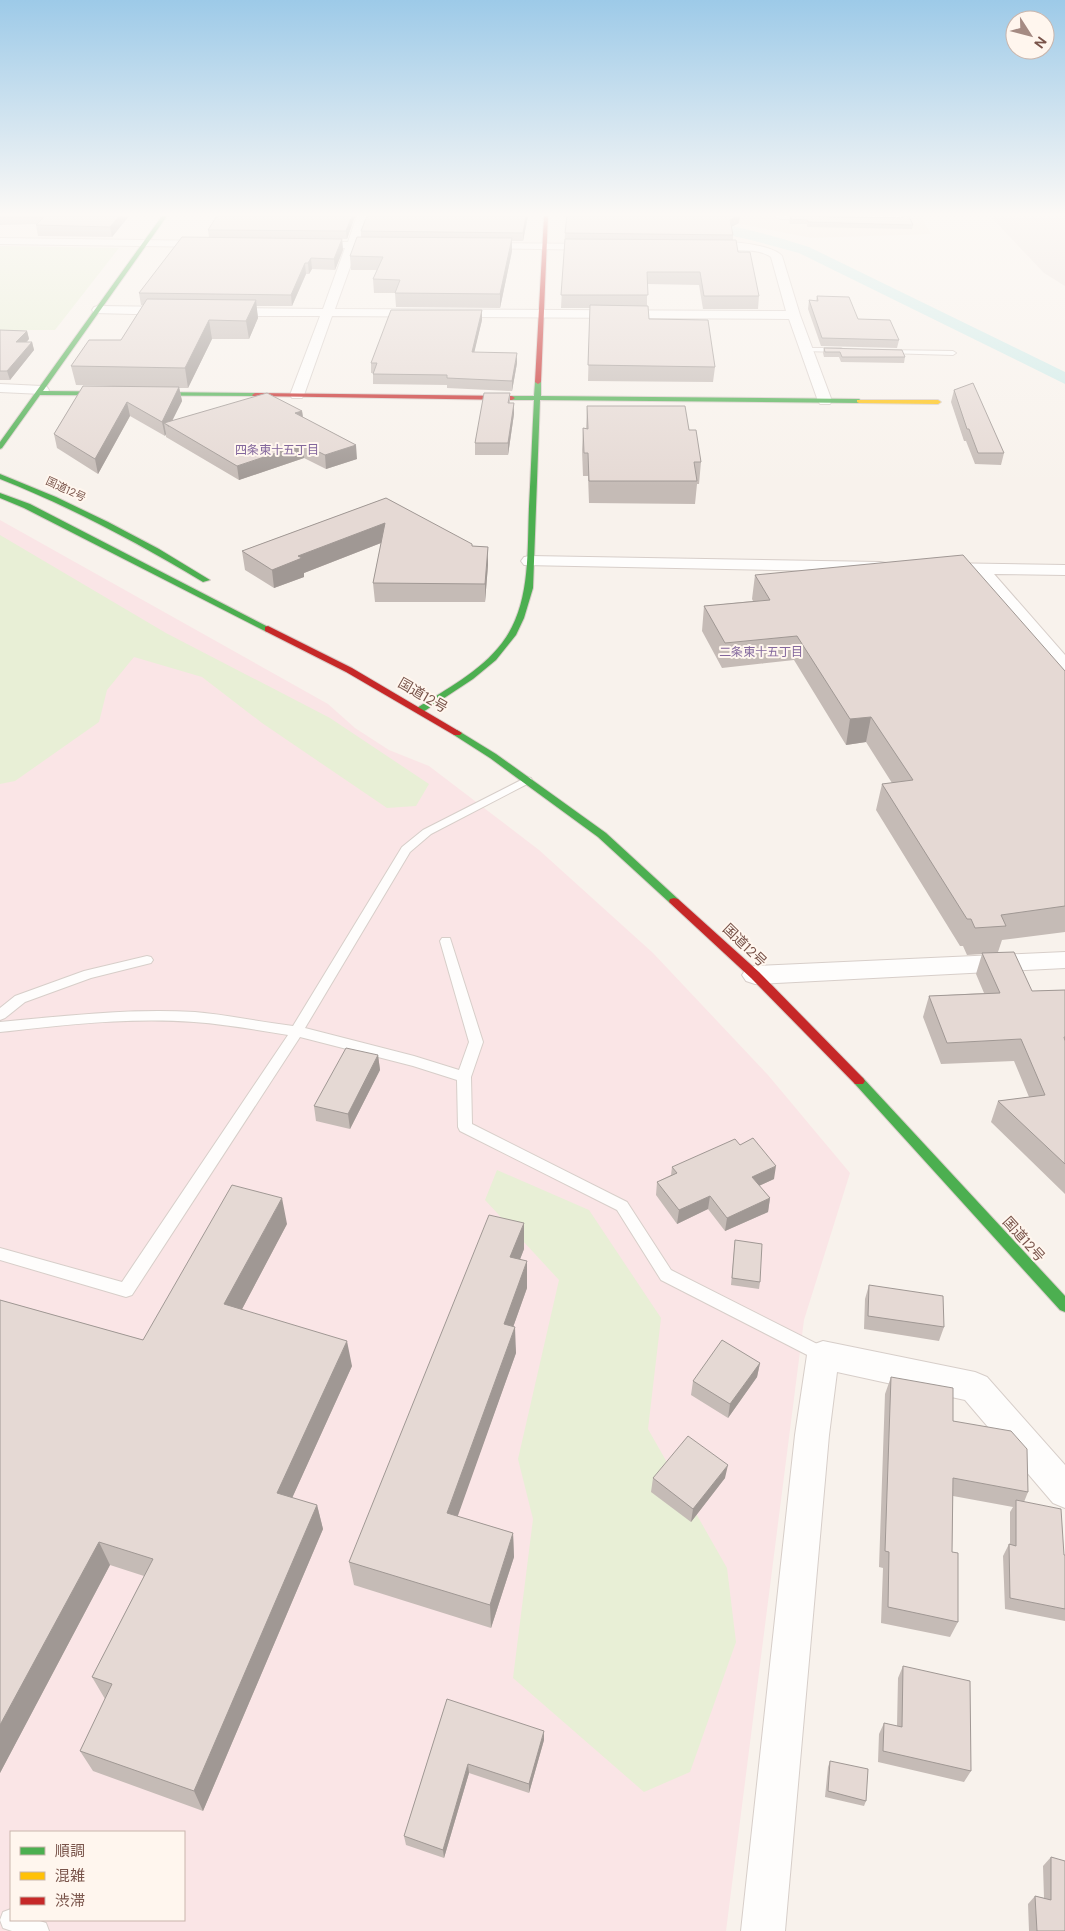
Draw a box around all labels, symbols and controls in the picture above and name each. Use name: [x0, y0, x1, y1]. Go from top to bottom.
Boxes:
north arrow: [1005, 10, 1055, 60]
text: N: [1030, 33, 1051, 52]
district label: 四条東十五丁目: [235, 442, 319, 458]
street label: 国道12号: [44, 474, 88, 504]
district label: 二条東十五丁目: [719, 644, 803, 660]
street label: 国道12号: [395, 674, 451, 716]
street label: 国道12号: [719, 920, 771, 970]
street label: 国道12号: [999, 1213, 1049, 1265]
legend: [10, 1831, 185, 1921]
text: 順調: [55, 1841, 85, 1861]
text: 混雑: [55, 1866, 85, 1886]
text: 渋滞: [55, 1891, 85, 1911]

